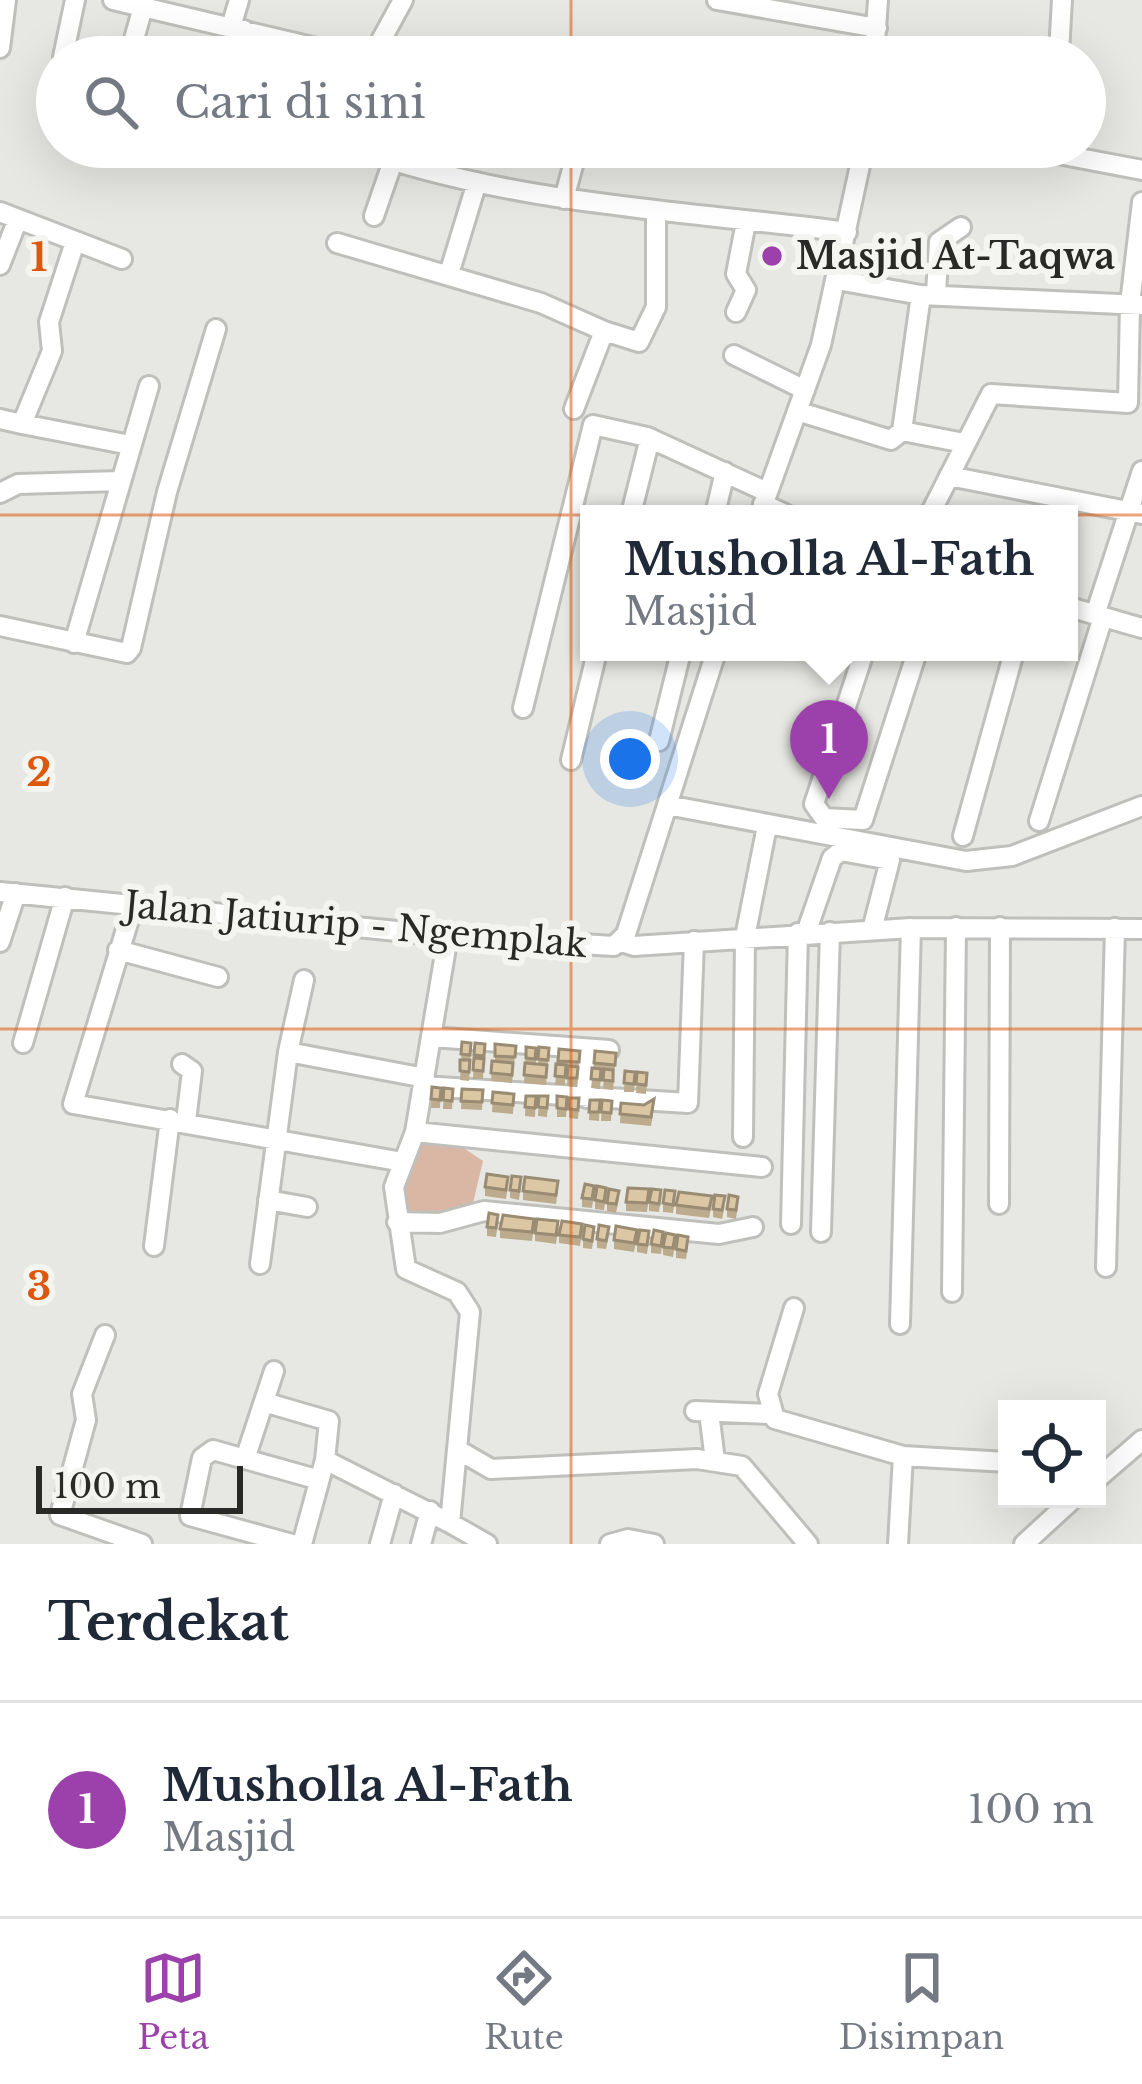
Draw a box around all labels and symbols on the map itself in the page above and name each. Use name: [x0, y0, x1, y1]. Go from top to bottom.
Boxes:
text: 1: [30, 233, 48, 282]
place label: Masjid At-Taqwa: [796, 234, 1116, 279]
marker: Masjid At-Taqwa: [759, 243, 785, 269]
pin: 1: [790, 700, 868, 799]
your location: [600, 729, 660, 789]
text: 2: [26, 748, 52, 797]
street label: Jalan Jatiurip - Ngemplak: [119, 882, 589, 967]
text: 3: [27, 1262, 51, 1311]
scale bar: [36, 1460, 243, 1513]

